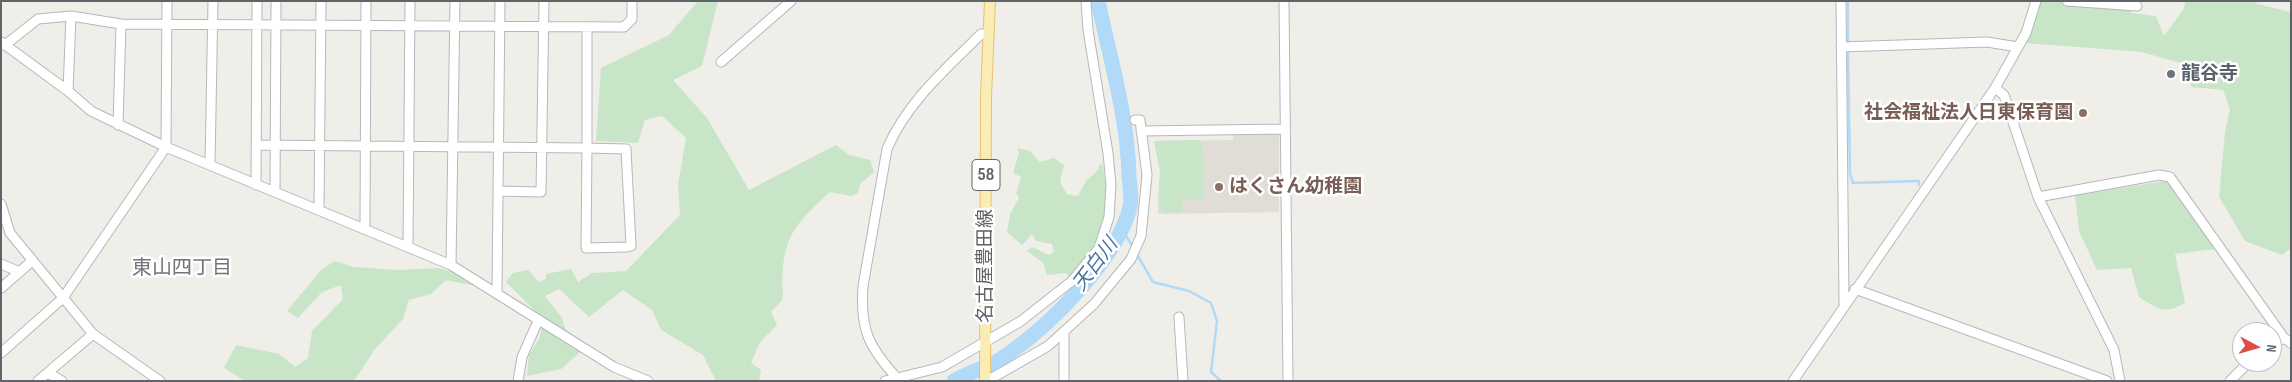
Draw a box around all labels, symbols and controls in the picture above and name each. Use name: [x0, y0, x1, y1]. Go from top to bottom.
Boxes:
place label: 龍谷寺: [2181, 63, 2238, 85]
marker: 龍谷寺: [2165, 68, 2177, 80]
place label: 社会福祉法人日東保育園: [1864, 102, 2073, 124]
marker: 社会福祉法人日東保育園: [2077, 107, 2089, 119]
road number: 58: [972, 160, 1000, 190]
place label: はくさん幼稚園: [1229, 176, 1362, 198]
marker: はくさん幼稚園: [1213, 181, 1225, 193]
street label: 名古屋豊田線: [975, 209, 997, 323]
water label: 天白川: [1068, 234, 1124, 296]
district label: 東山四丁目: [132, 257, 232, 281]
north arrow: [2232, 322, 2282, 372]
text: N: [2263, 344, 2280, 353]

